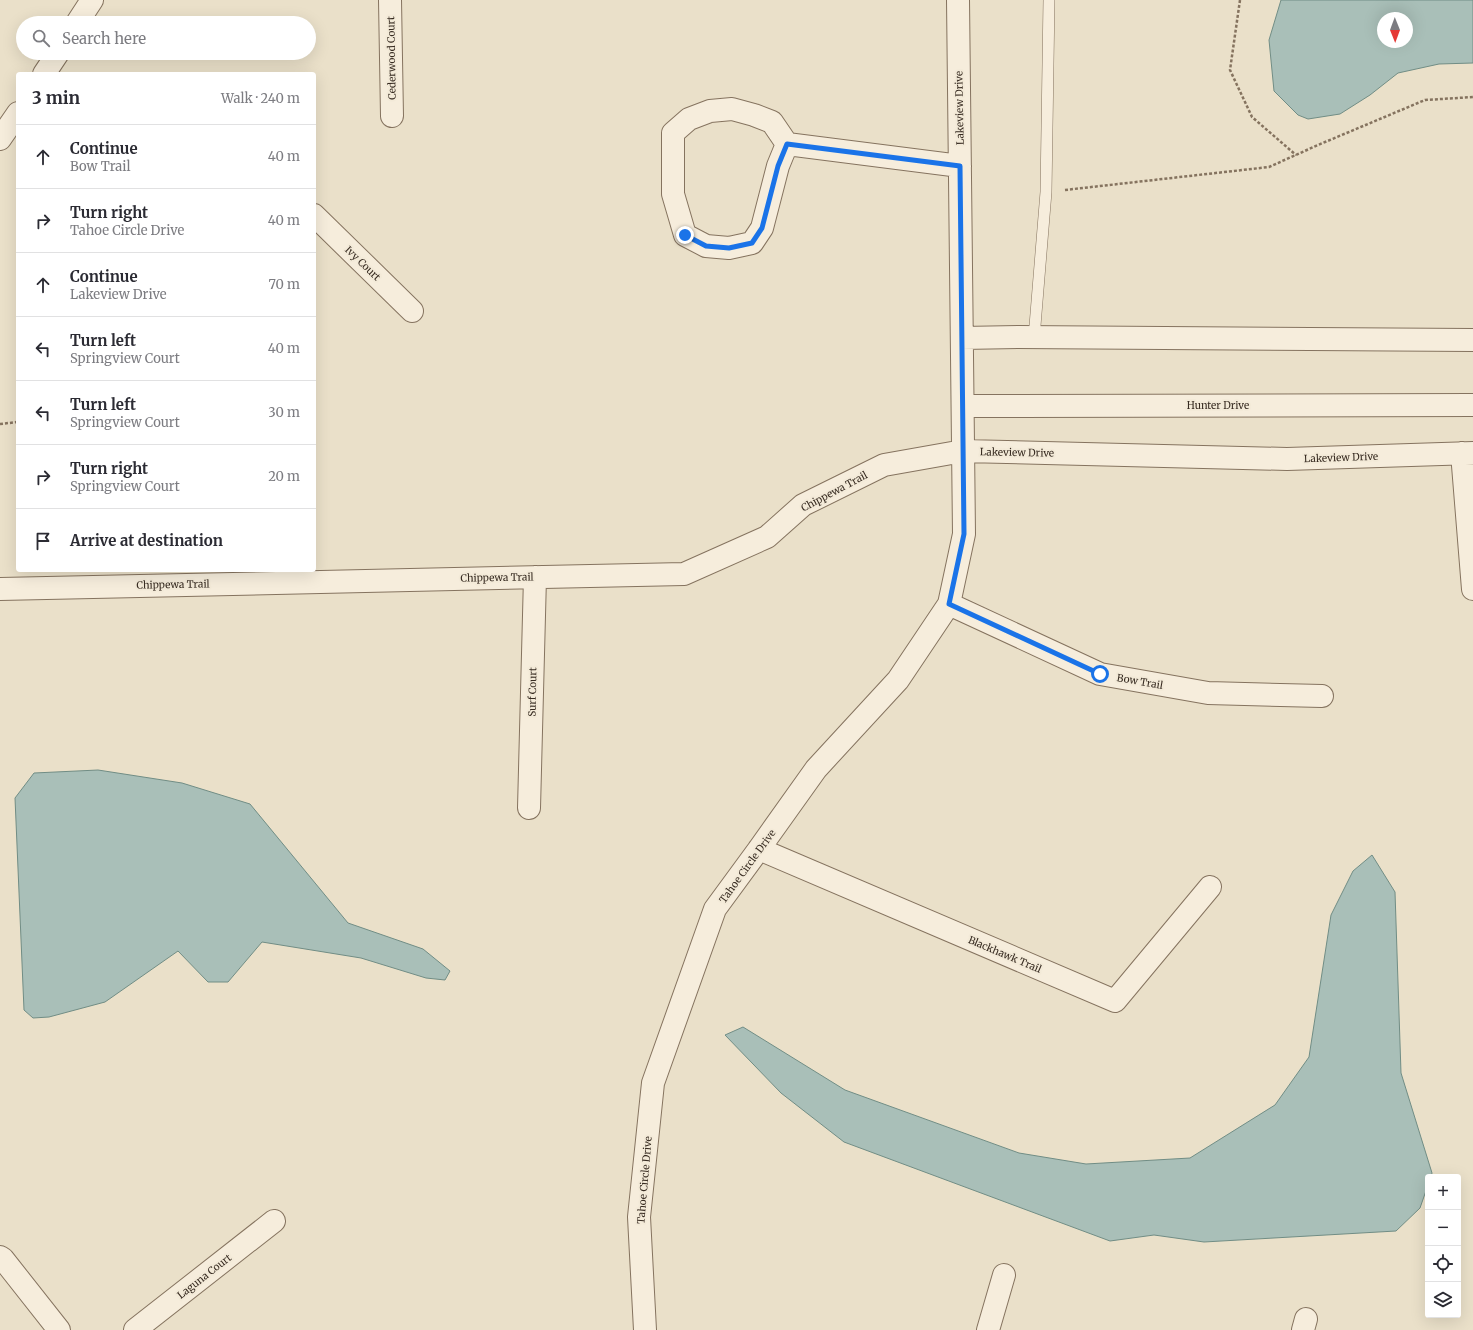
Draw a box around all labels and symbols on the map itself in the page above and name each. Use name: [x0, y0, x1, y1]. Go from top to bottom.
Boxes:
north arrow: [1377, 12, 1413, 48]
street label: Cederwood Court: [384, 16, 399, 100]
street label: Lakeview Drive: [952, 71, 967, 145]
route end: [676, 226, 694, 244]
street label: Ivy Court: [342, 243, 383, 284]
street label: Hunter Drive: [1187, 399, 1249, 412]
street label: Lakeview Drive: [980, 445, 1054, 460]
street label: Lakeview Drive: [1304, 450, 1378, 465]
street label: Chippewa Trail: [799, 468, 870, 514]
street label: Chippewa Trail: [460, 570, 534, 585]
street label: Chippewa Trail: [136, 577, 210, 592]
route start: [1091, 665, 1109, 683]
street label: Surf Court: [526, 667, 539, 717]
street label: Bow Trail: [1116, 671, 1164, 692]
street label: Tahoe Circle Drive: [716, 827, 779, 906]
street label: Blackhawk Trail: [966, 933, 1043, 976]
street label: Tahoe Circle Drive: [634, 1136, 655, 1224]
street label: Laguna Court: [175, 1251, 234, 1302]

